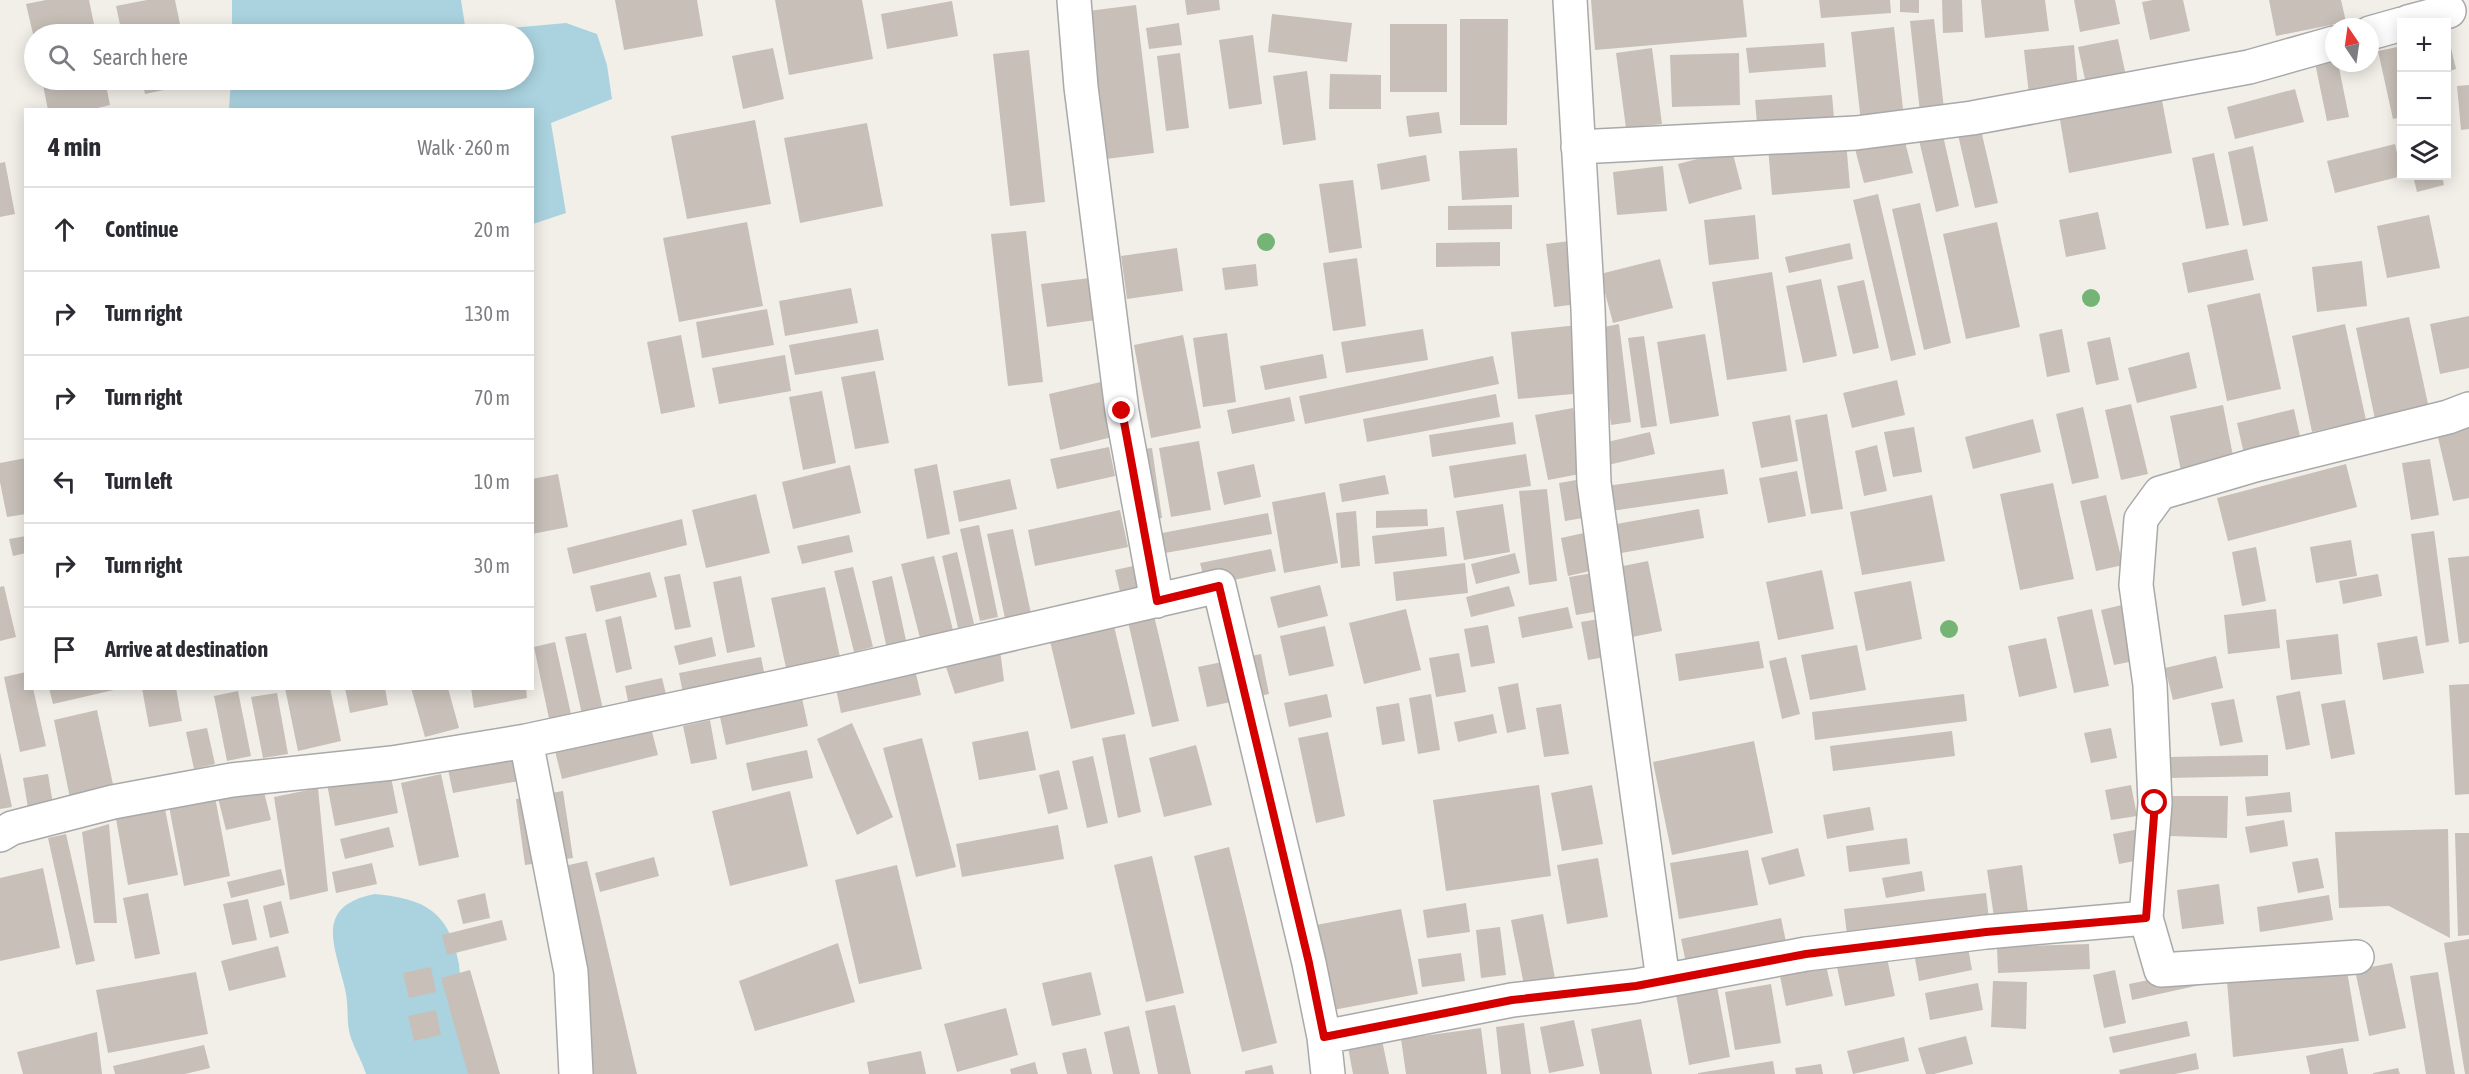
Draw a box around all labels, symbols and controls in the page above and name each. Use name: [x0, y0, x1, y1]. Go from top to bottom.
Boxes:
north arrow: [2325, 18, 2379, 72]
map controls: [2397, 18, 2451, 180]
button: +: [2397, 18, 2451, 72]
search box: [24, 24, 534, 90]
icon: search: [45, 41, 78, 74]
text: Search here: [93, 44, 188, 70]
button: −: [2397, 72, 2451, 126]
button: layers: [2397, 126, 2451, 180]
text: 4 min: [48, 132, 101, 162]
text: Walk · 260 m: [418, 136, 510, 159]
icon: ahead: [48, 213, 81, 246]
text: Continue: [105, 216, 179, 242]
text: 20 m: [474, 218, 510, 241]
icon: right: [48, 297, 81, 330]
text: Turn right: [105, 300, 182, 326]
text: 130 m: [465, 302, 510, 325]
icon: right: [48, 381, 81, 414]
text: Turn right: [105, 384, 182, 410]
text: 70 m: [474, 386, 510, 409]
route end: [1108, 397, 1134, 423]
icon: left: [48, 465, 81, 498]
text: Turn left: [105, 468, 172, 494]
text: 10 m: [474, 470, 510, 493]
icon: right: [48, 549, 81, 582]
text: Turn right: [105, 552, 182, 578]
text: 30 m: [474, 554, 510, 577]
icon: arrive: [48, 633, 81, 666]
text: Arrive at destination: [105, 636, 268, 662]
route start: [2141, 789, 2167, 815]

